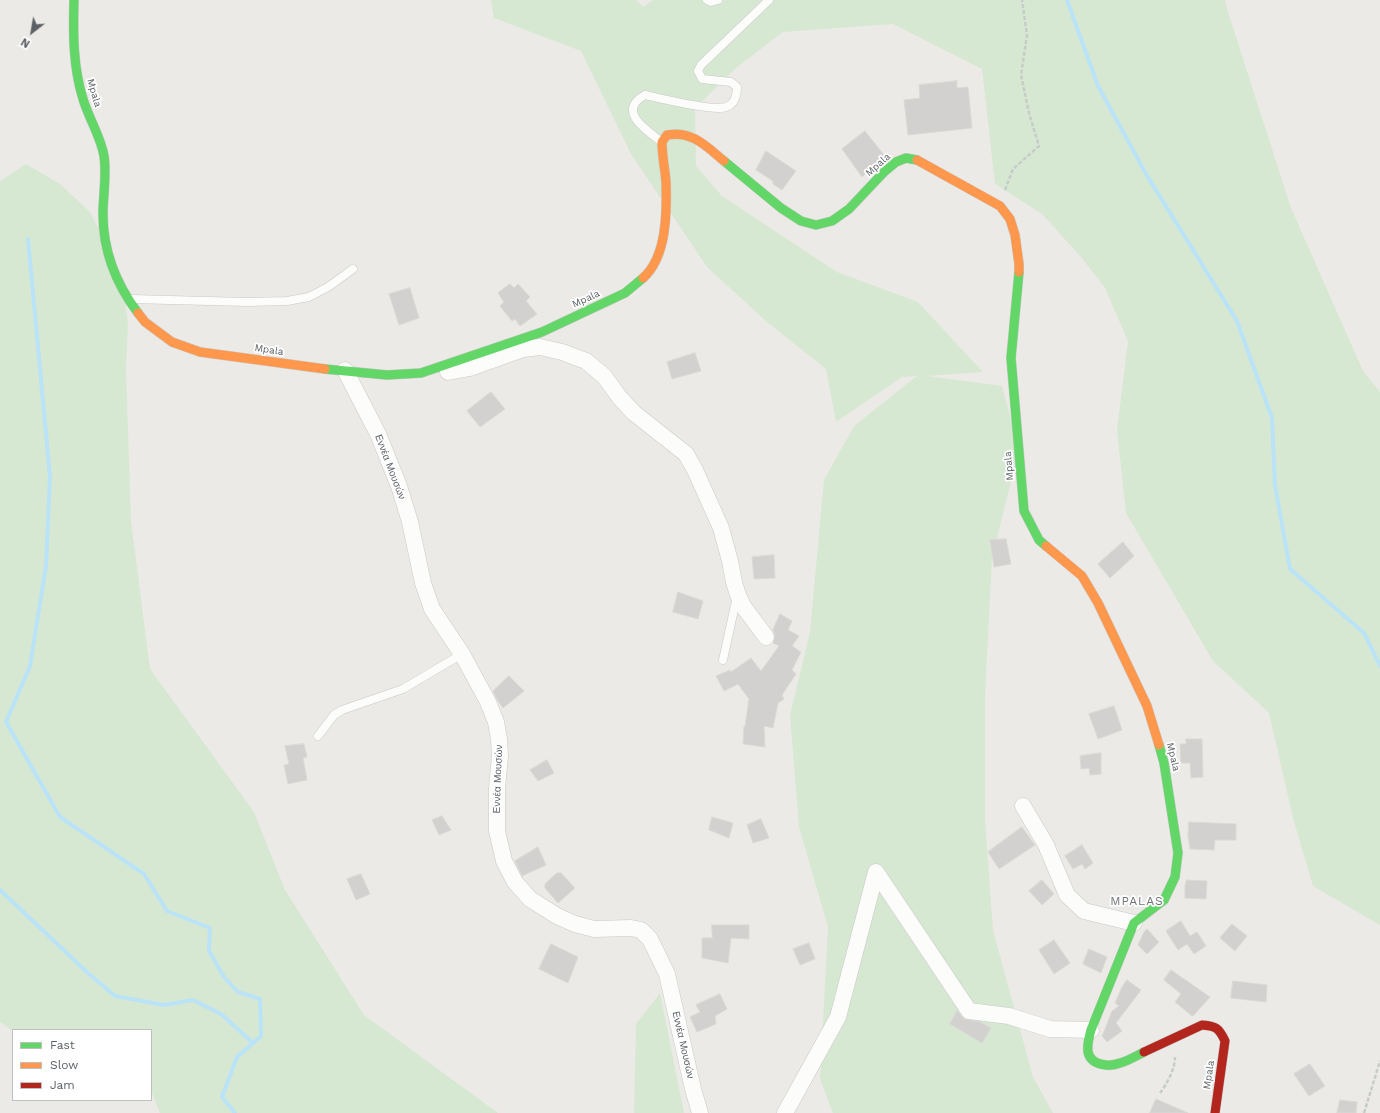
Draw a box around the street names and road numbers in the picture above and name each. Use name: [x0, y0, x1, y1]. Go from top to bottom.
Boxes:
street label: Mpala: [84, 77, 104, 109]
street label: Mpala: [863, 151, 893, 179]
street label: Mpala: [570, 287, 602, 311]
street label: Mpala: [254, 342, 284, 358]
street label: Εννέα Μουσών: [372, 433, 408, 501]
street label: Mpala: [1002, 451, 1016, 481]
street label: Mpala: [1164, 741, 1182, 773]
street label: Εννέα Μουσών: [491, 744, 505, 814]
street label: Εννέα Μουσών: [669, 1010, 697, 1080]
street label: Mpala: [1201, 1060, 1217, 1090]

